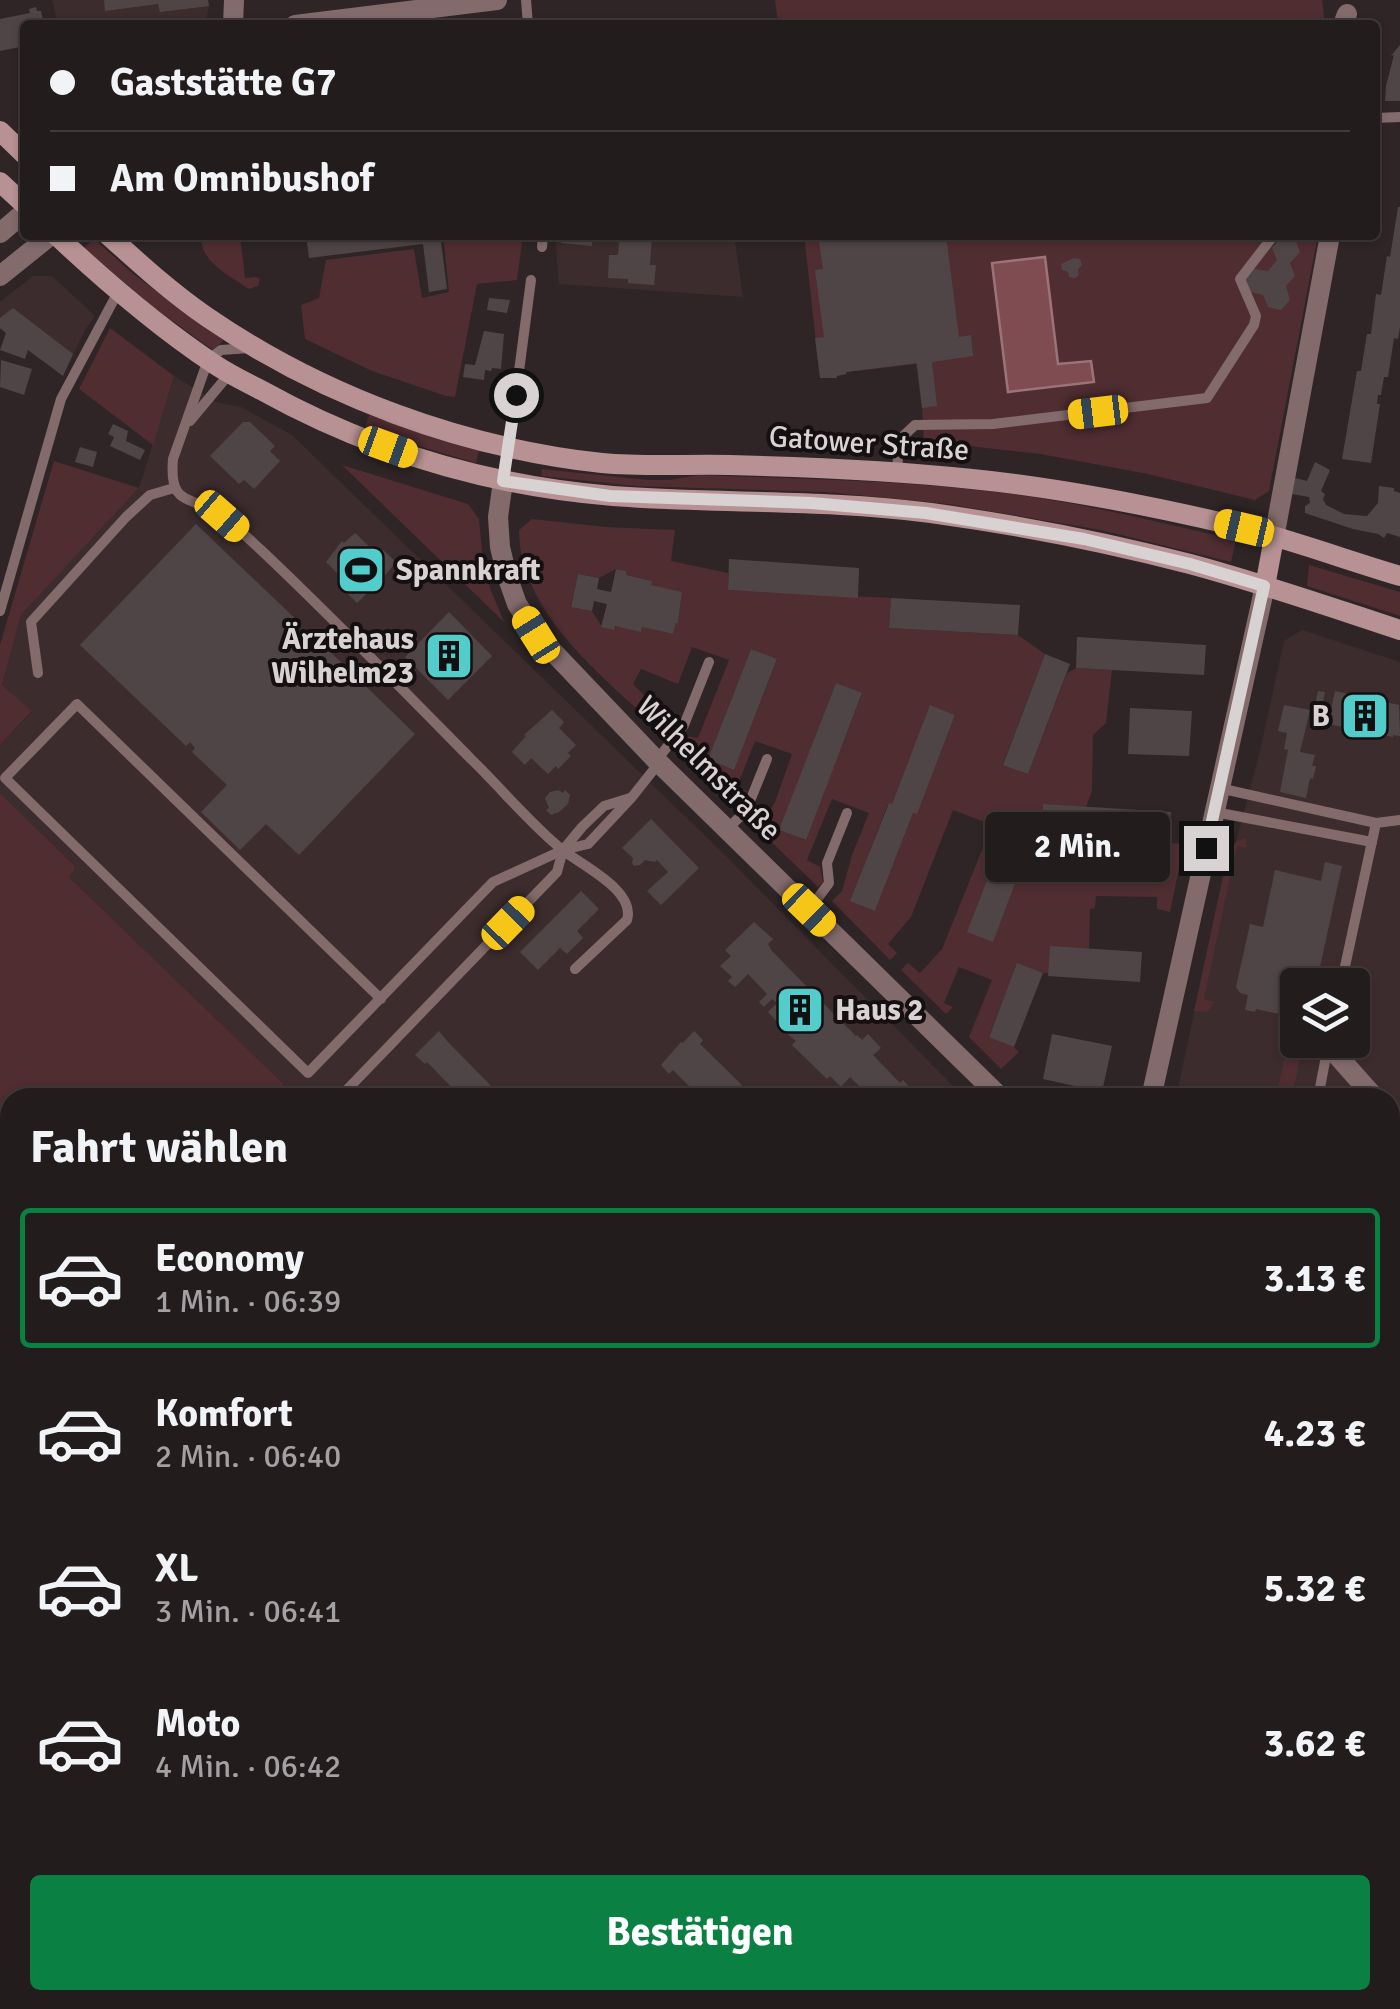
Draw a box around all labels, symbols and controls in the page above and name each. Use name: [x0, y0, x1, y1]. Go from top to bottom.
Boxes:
text: Gaststätte G7: [110, 59, 337, 106]
text: Am Omnibushof: [110, 155, 374, 202]
route start: [494, 373, 539, 418]
car: [1066, 393, 1130, 431]
street label: Gatower Straße: [768, 418, 970, 469]
car: [355, 423, 421, 471]
car: [190, 485, 254, 547]
car: [1211, 507, 1277, 549]
sports icon: Spannkraft: [335, 544, 387, 596]
place label: Spannkraft: [396, 552, 541, 589]
car: [507, 602, 565, 668]
place label: Ärztehaus Wilhelm23: [271, 621, 414, 692]
building icon: Ärztehaus Wilhelm23: [423, 630, 475, 682]
street label: Wilhelmstraße: [628, 688, 789, 849]
building icon: B: [1339, 690, 1391, 742]
place label: B: [1312, 698, 1330, 735]
callout: 2 Min.: [986, 813, 1171, 883]
route end: [1184, 826, 1229, 871]
text: 2 Min.: [1034, 827, 1121, 866]
car: [777, 878, 841, 942]
car: [476, 891, 540, 955]
map controls: [1280, 968, 1370, 1058]
button: layers: [1280, 968, 1370, 1058]
building icon: Haus 2: [774, 984, 826, 1036]
place label: Haus 2: [835, 992, 924, 1029]
text: Fahrt wählen: [30, 1120, 288, 1175]
icon: car: [35, 1233, 125, 1323]
text: Economy: [155, 1235, 304, 1282]
text: 3.13 €: [1264, 1255, 1365, 1302]
text: 1 Min. · 06:39: [155, 1282, 341, 1321]
icon: car: [35, 1388, 125, 1478]
text: Komfort: [155, 1390, 293, 1437]
text: 4.23 €: [1264, 1410, 1365, 1457]
text: 2 Min. · 06:40: [155, 1437, 341, 1476]
icon: car: [35, 1543, 125, 1633]
text: XL: [155, 1545, 198, 1592]
text: 5.32 €: [1264, 1565, 1365, 1612]
text: 3 Min. · 06:41: [155, 1592, 341, 1631]
icon: car: [35, 1698, 125, 1788]
text: Moto: [155, 1700, 240, 1747]
text: 3.62 €: [1264, 1720, 1365, 1767]
text: 4 Min. · 06:42: [155, 1747, 341, 1786]
button: Bestätigen: [30, 1875, 1370, 1990]

